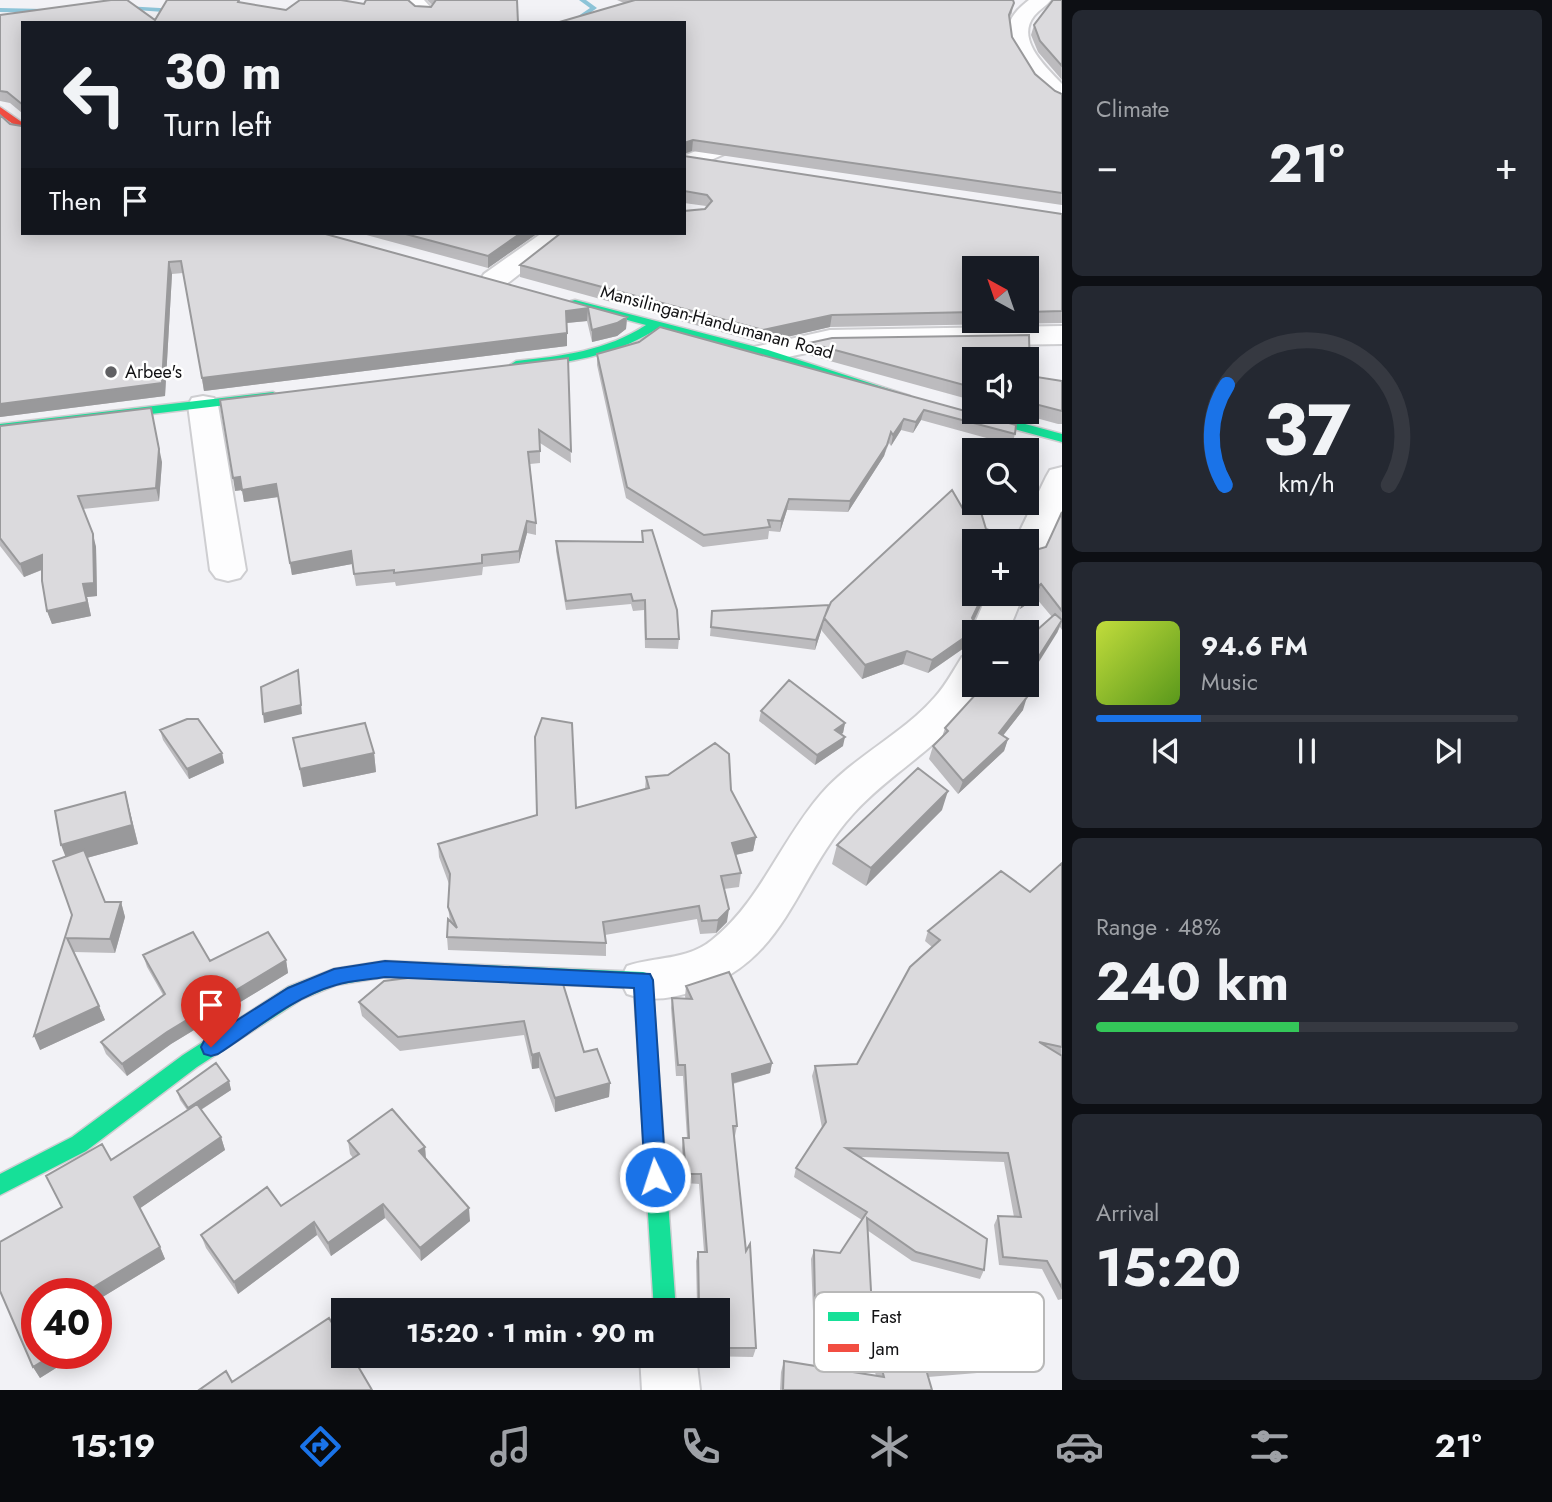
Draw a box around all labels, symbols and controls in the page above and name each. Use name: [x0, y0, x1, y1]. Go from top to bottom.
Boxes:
text: 30 m: [164, 37, 282, 107]
icon: left: [49, 49, 140, 140]
text: Climate: [1096, 92, 1169, 126]
text: Turn left: [164, 102, 271, 148]
text: 21°: [1269, 126, 1345, 202]
text: −: [1096, 138, 1118, 193]
text: +: [1495, 138, 1518, 193]
text: Then: [49, 182, 102, 220]
icon: arrive: [116, 182, 154, 220]
north arrow: [962, 256, 1040, 332]
map controls: [962, 256, 1039, 697]
street label: Mansilingan-Handumanan Road: [598, 278, 836, 366]
button: sound: [962, 347, 1039, 424]
place label: Arbee's: [125, 359, 182, 385]
marker: Arbee's: [103, 364, 119, 380]
text: 37: [1263, 377, 1351, 482]
button: search: [962, 438, 1039, 515]
text: km/h: [1279, 465, 1335, 501]
button: +: [962, 529, 1039, 606]
button: −: [962, 620, 1039, 697]
text: 94.6 FM: [1201, 627, 1308, 665]
text: Music: [1201, 665, 1258, 699]
icon: previous: [1147, 732, 1185, 770]
icon: pause: [1288, 732, 1326, 770]
icon: next: [1429, 732, 1467, 770]
text: Range · 48%: [1096, 910, 1221, 944]
text: 240 km: [1096, 944, 1289, 1020]
pin: [181, 975, 241, 1047]
icon: arrive: [192, 986, 230, 1024]
position arrow: [618, 1140, 692, 1214]
text: Arrival: [1096, 1196, 1159, 1230]
text: 15:20: [1096, 1230, 1241, 1306]
speed limit sign: 40: [21, 1278, 112, 1369]
legend: [814, 1292, 1044, 1372]
text: Fast: [871, 1303, 902, 1330]
text: 15:20 · 1 min · 90 m: [406, 1314, 655, 1352]
text: Jam: [868, 1335, 900, 1362]
icon: directions: [296, 1422, 345, 1471]
icon: music: [486, 1422, 535, 1471]
icon: phone: [676, 1422, 725, 1471]
icon: climate: [865, 1422, 914, 1471]
icon: car: [1055, 1422, 1104, 1471]
icon: filters: [1245, 1422, 1294, 1471]
text: 15:19: [70, 1423, 155, 1469]
text: 21°: [1435, 1423, 1482, 1469]

